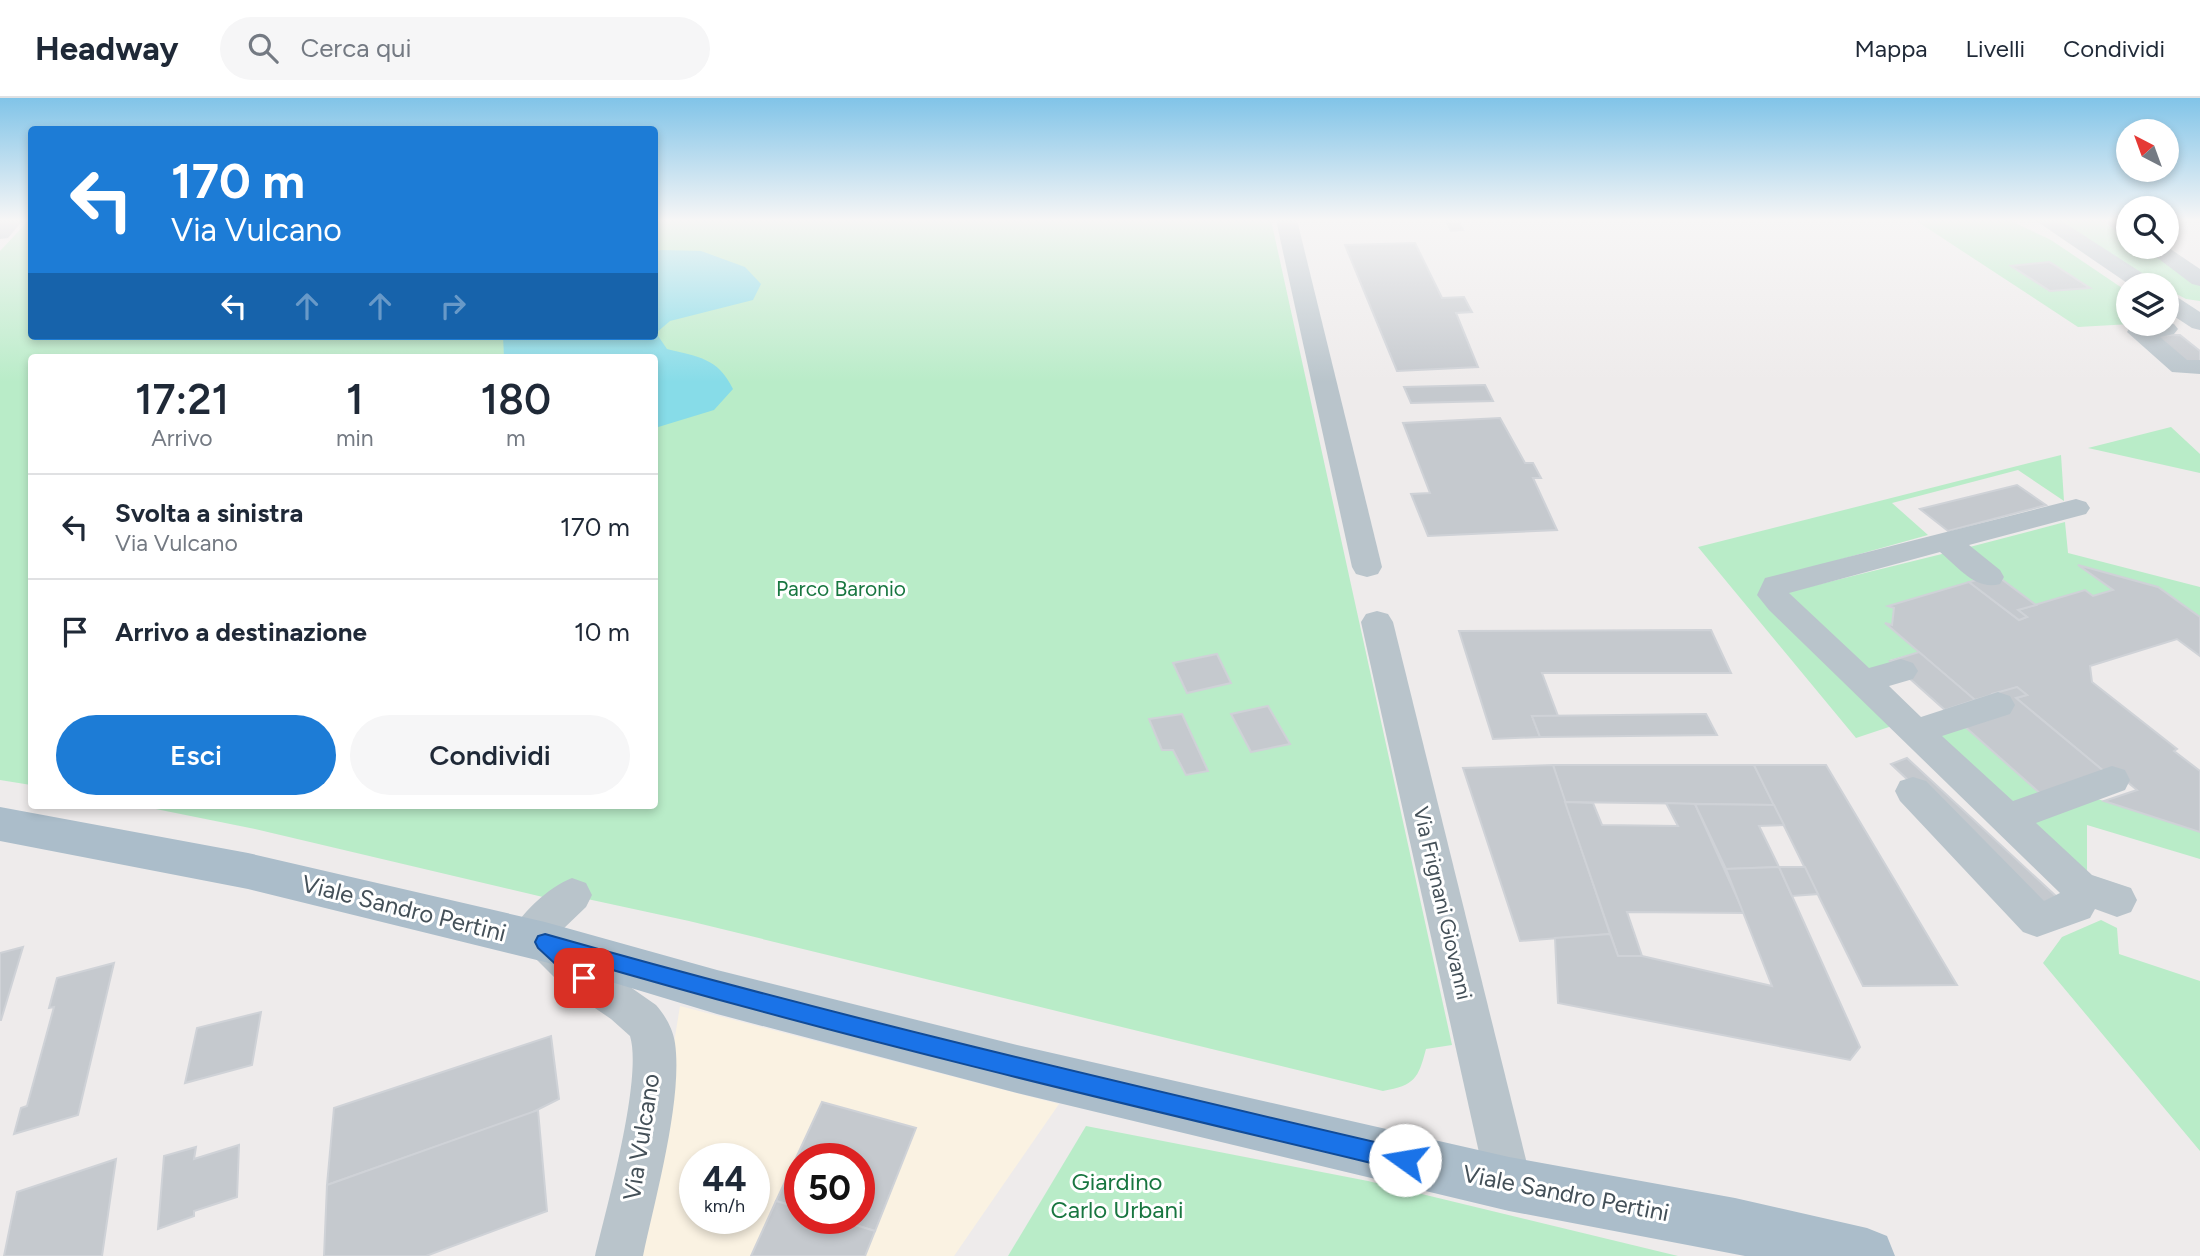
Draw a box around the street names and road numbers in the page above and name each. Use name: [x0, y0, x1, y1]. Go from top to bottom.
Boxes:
street label: Via Frignani Giovanni: [1409, 804, 1477, 1002]
street label: Viale Sandro Pertini: [299, 869, 509, 947]
street label: Via Vulcano: [617, 1071, 665, 1203]
street label: Viale Sandro Pertini: [1460, 1159, 1672, 1227]

